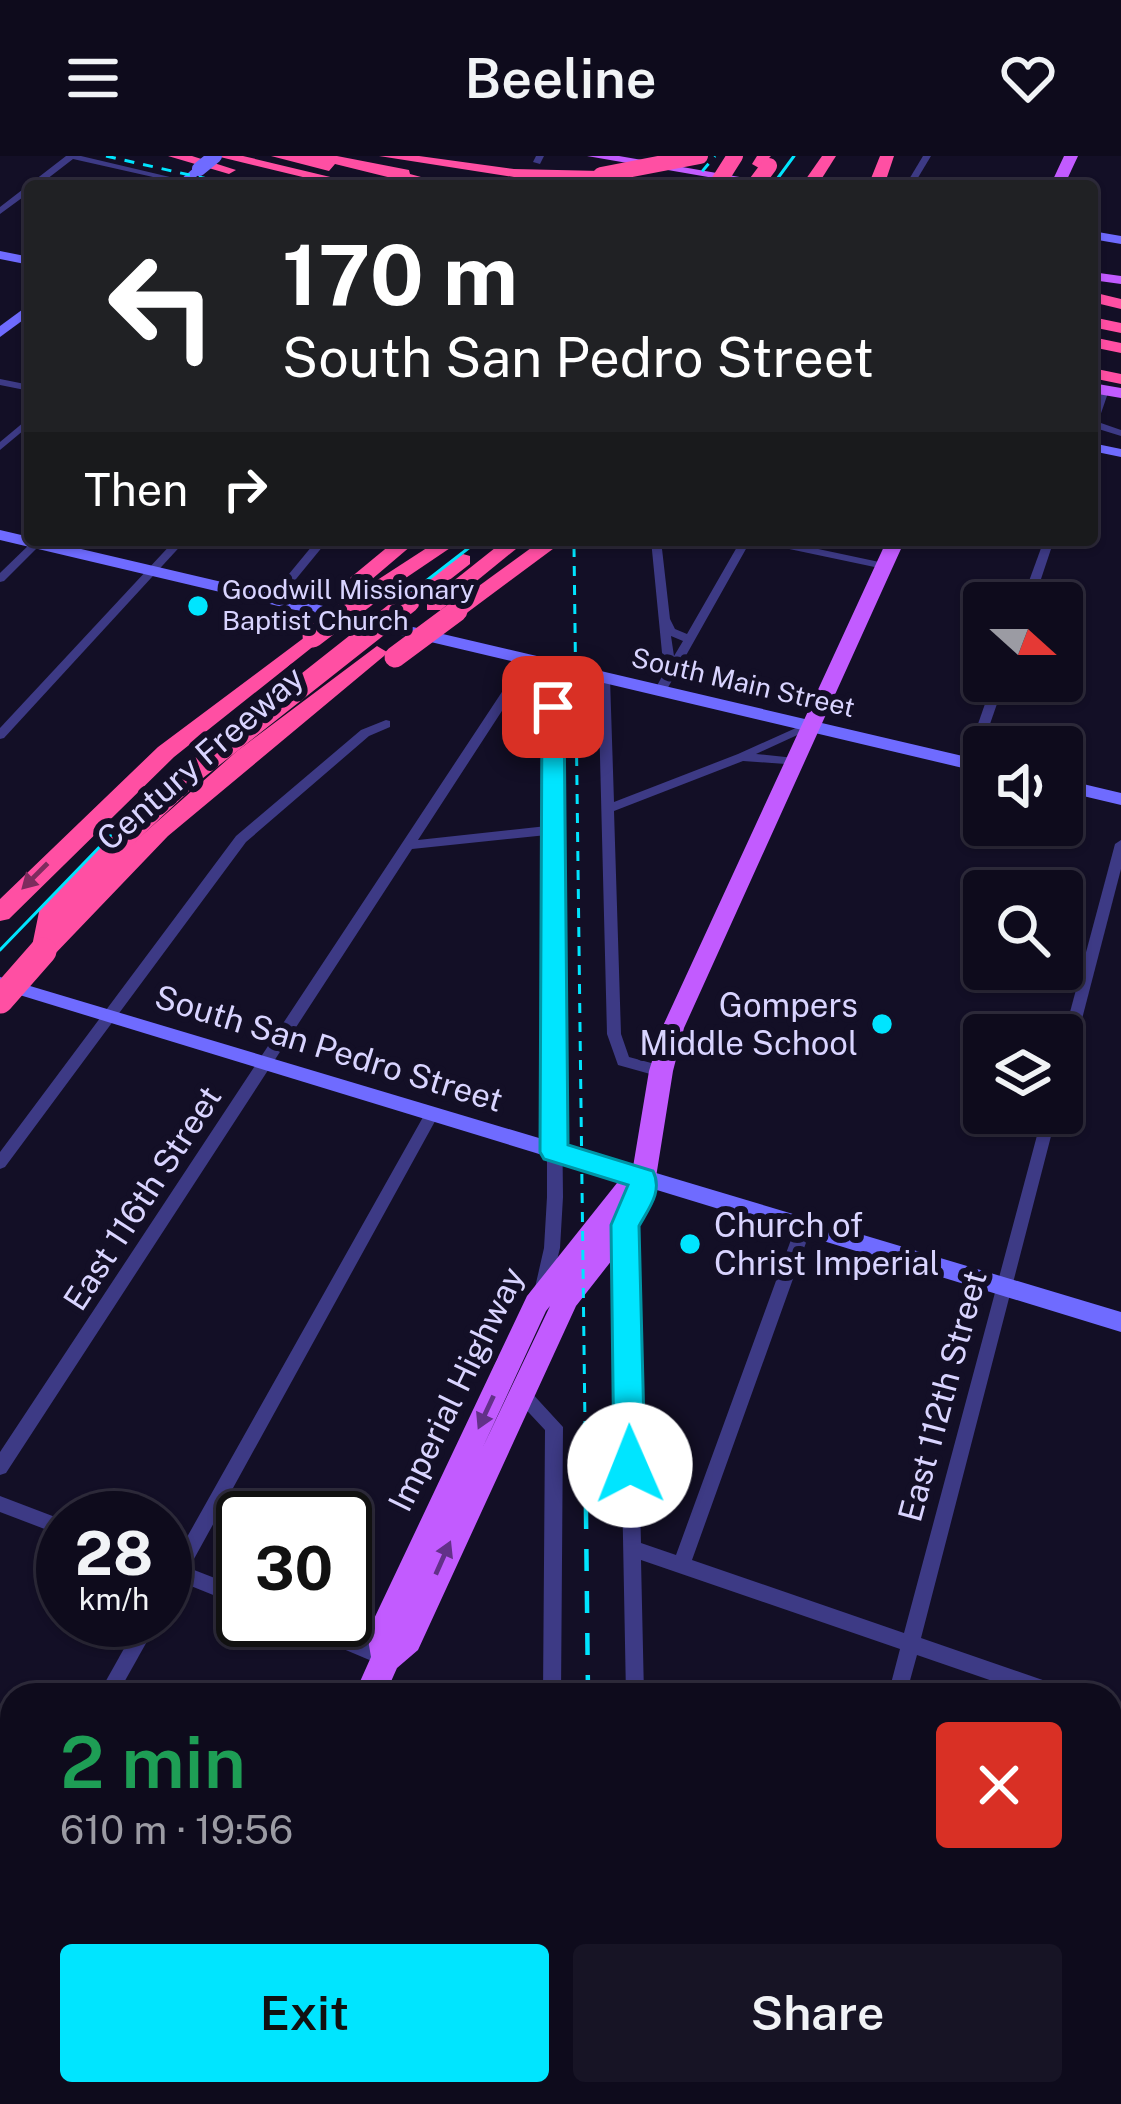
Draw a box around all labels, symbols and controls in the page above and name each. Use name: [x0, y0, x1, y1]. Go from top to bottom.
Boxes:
icon: menu: [60, 45, 126, 111]
icon: heart: [995, 45, 1061, 111]
text: Beeline: [464, 47, 657, 110]
text: 170 m: [282, 225, 518, 324]
icon: left: [84, 228, 240, 384]
text: South San Pedro Street: [282, 326, 874, 389]
icon: right: [212, 456, 278, 522]
text: Then: [84, 463, 188, 516]
place label: Goodwill Missionary Baptist Church: [222, 573, 475, 636]
north arrow: [963, 582, 1083, 702]
map controls: [963, 582, 1083, 1134]
marker: Goodwill Missionary Baptist Church: [185, 593, 211, 619]
street label: South Main Street: [628, 641, 858, 723]
pin: [502, 656, 604, 758]
street label: Century Freeway: [89, 658, 311, 858]
icon: arrive: [520, 674, 586, 740]
button: sound: [963, 726, 1083, 846]
one-way arrow: [22, 861, 50, 890]
button: search: [963, 870, 1083, 990]
street label: South San Pedro Street: [150, 977, 508, 1119]
place label: Gompers Middle School: [639, 986, 858, 1062]
marker: Gompers Middle School: [869, 1011, 895, 1037]
button: layers: [963, 1014, 1083, 1134]
street label: East 116th Street: [55, 1079, 229, 1317]
place label: Church of Christ Imperial: [714, 1206, 940, 1282]
marker: Church of Christ Imperial: [677, 1231, 703, 1257]
street label: Imperial Highway: [380, 1261, 532, 1517]
street label: East 112th Street: [890, 1266, 994, 1526]
one-way arrow: [476, 1395, 496, 1430]
position arrow: [567, 1402, 693, 1528]
speed limit sign: 30: [216, 1491, 372, 1647]
text: 28: [75, 1518, 153, 1589]
one-way arrow: [433, 1540, 453, 1575]
text: km/h: [79, 1581, 149, 1617]
text: 2 min: [60, 1720, 246, 1804]
button: close: [936, 1722, 1062, 1848]
text: 610 m · 19:56: [60, 1807, 293, 1853]
button: Exit: [60, 1944, 549, 2082]
button: Share: [573, 1944, 1062, 2082]

